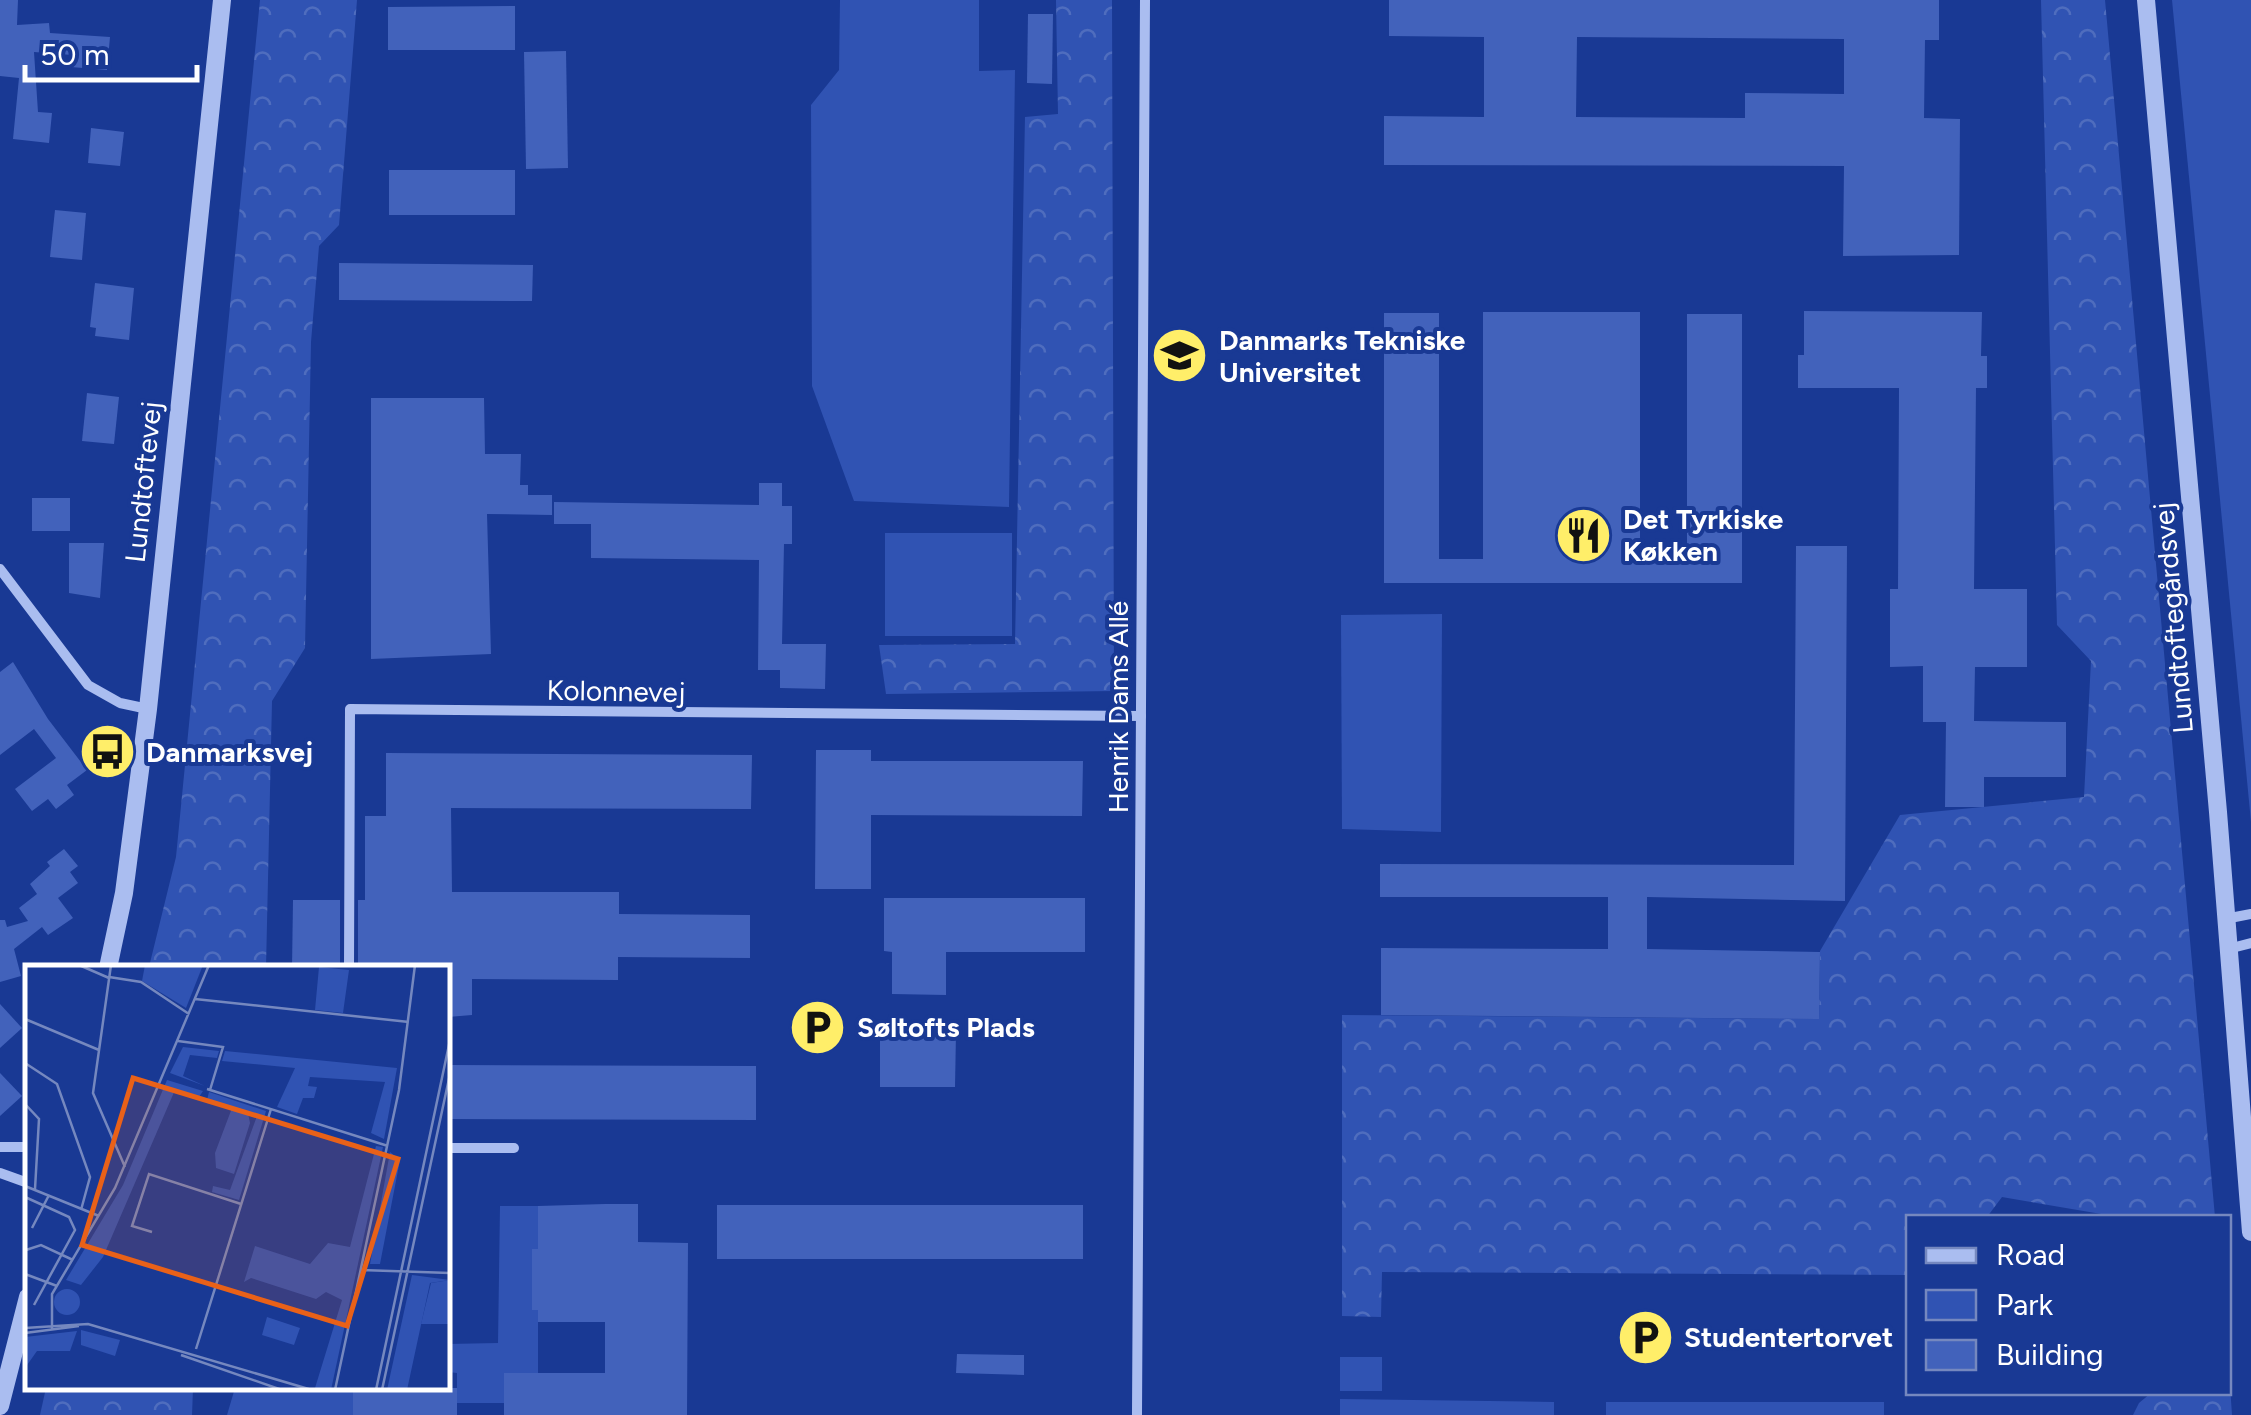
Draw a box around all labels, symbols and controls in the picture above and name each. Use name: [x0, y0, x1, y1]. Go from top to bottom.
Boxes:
scale bar: [25, 20, 198, 82]
text: 50 m: [40, 36, 109, 73]
place label: Danmarks Tekniske Universitet: [1219, 323, 1465, 389]
school or university icon: Danmarks Tekniske Universitet: [1150, 326, 1210, 386]
street label: Lundtoftevej: [118, 400, 168, 564]
street label: Lundtoftegårdsvej: [2146, 501, 2200, 735]
place label: Det Tyrkiske Køkken: [1623, 502, 1783, 568]
restaurant icon: Det Tyrkiske Køkken: [1554, 505, 1614, 565]
street label: Henrik Dams Allé: [1101, 601, 1135, 813]
street label: Kolonnevej: [546, 673, 686, 709]
bus stop icon: Danmarksvej: [77, 722, 137, 782]
place label: Danmarksvej: [146, 735, 313, 769]
inset map: [25, 965, 450, 1390]
parking icon: Søltofts Plads: [788, 997, 848, 1057]
place label: Søltofts Plads: [857, 1010, 1035, 1044]
legend: [1906, 1215, 2231, 1395]
text: Road: [1996, 1236, 2065, 1273]
text: Park: [1996, 1286, 2054, 1323]
parking icon: Studentertorvet: [1615, 1307, 1675, 1367]
place label: Studentertorvet: [1684, 1320, 1893, 1354]
text: Building: [1996, 1336, 2104, 1373]

